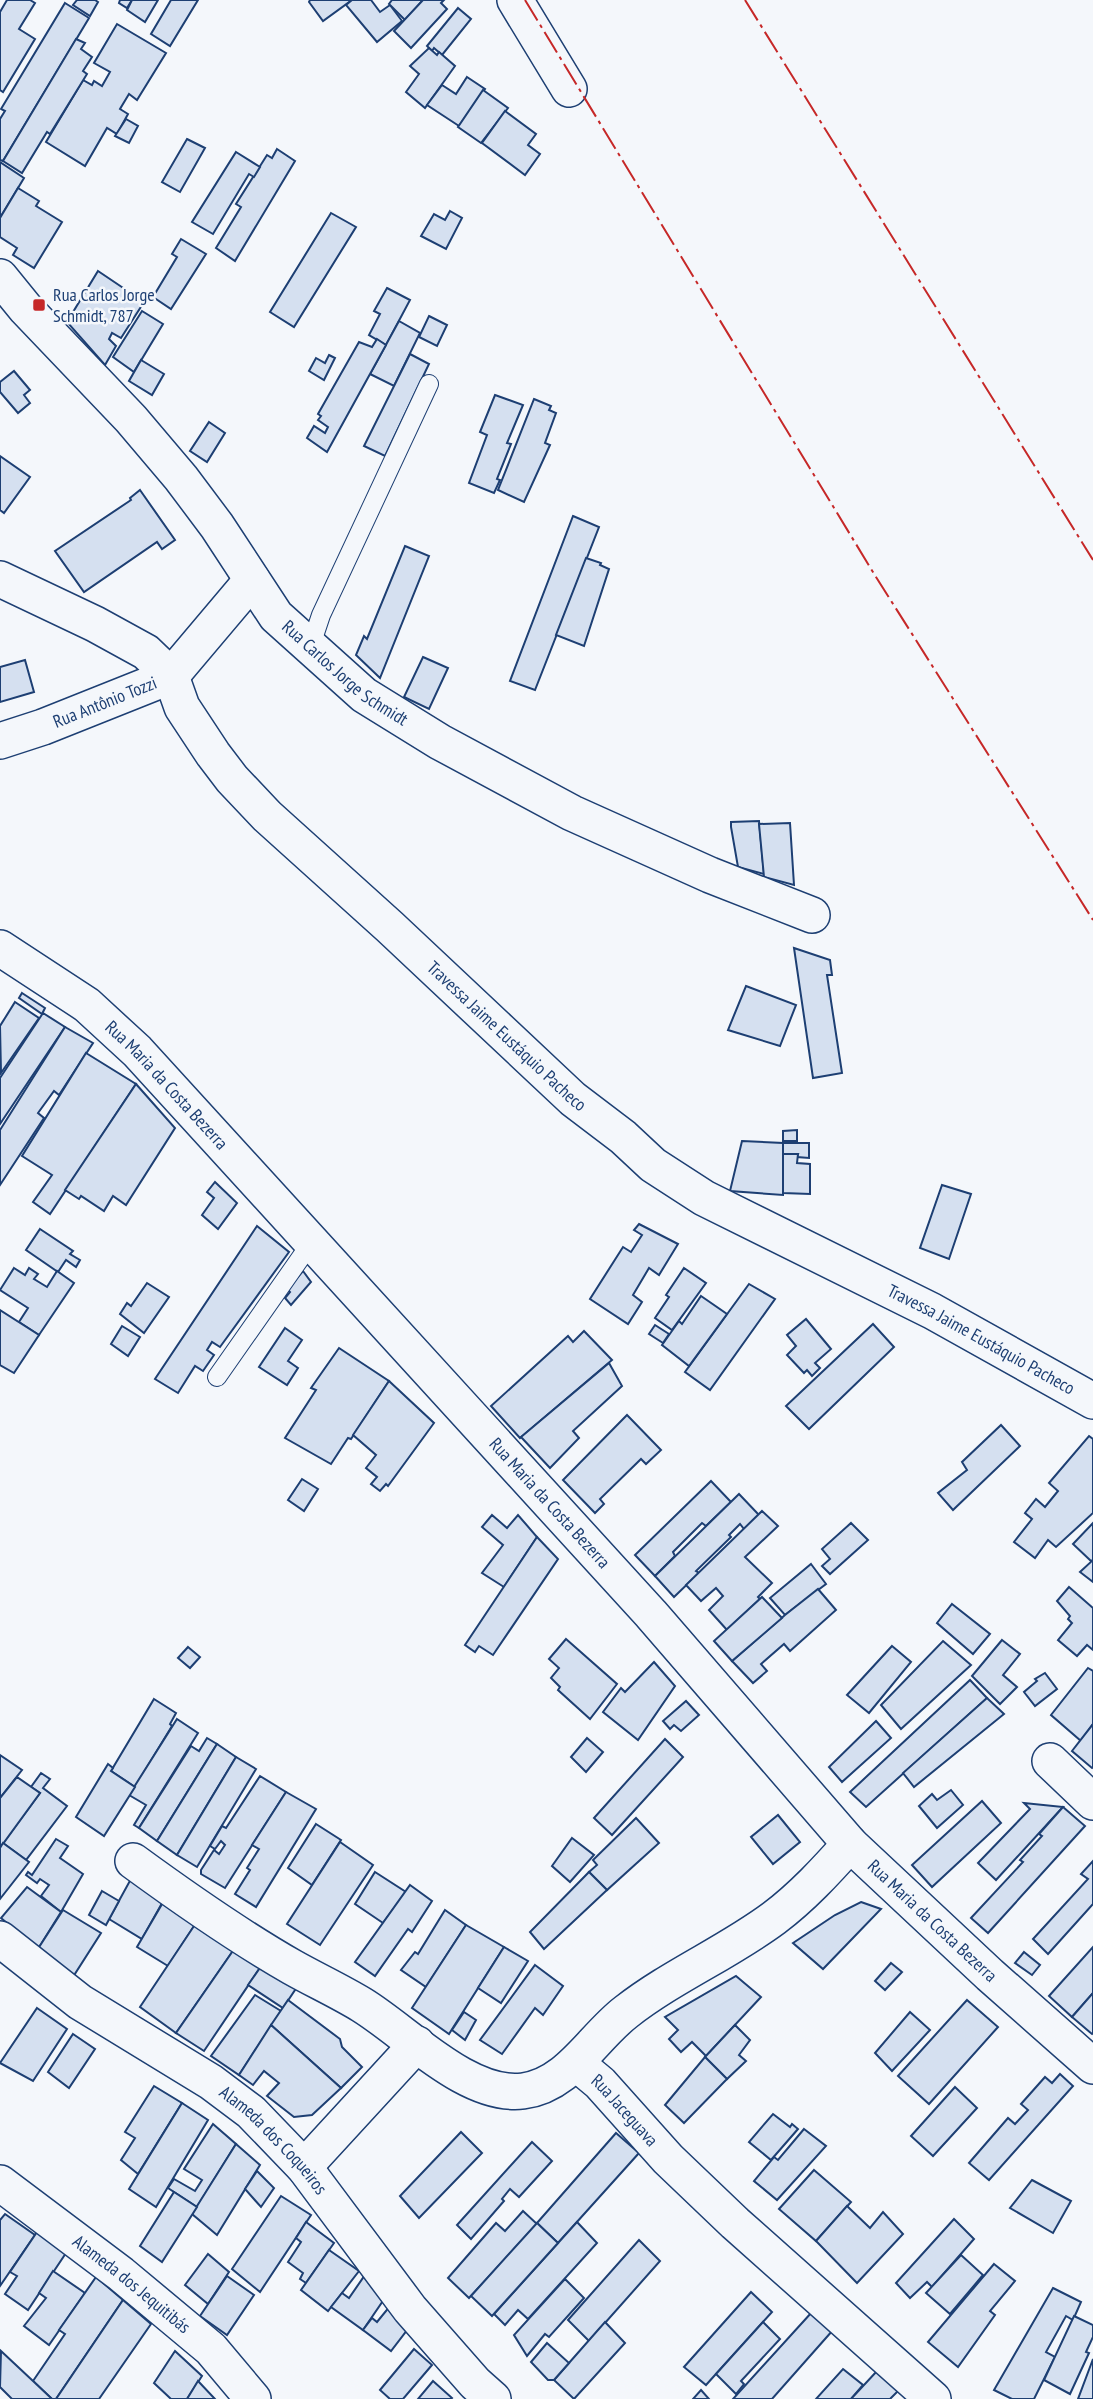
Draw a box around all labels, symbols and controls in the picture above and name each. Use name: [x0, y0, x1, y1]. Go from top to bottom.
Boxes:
place label: Rua Carlos Jorge Schmidt, 787: [53, 283, 155, 327]
marker: Rua Carlos Jorge Schmidt, 787: [31, 297, 47, 313]
street label: Rua Carlos Jorge Schmidt: [277, 615, 412, 730]
street label: Rua Antônio Tozzi: [50, 671, 160, 733]
street label: Travessa Jaime Eustáquio Pacheco: [422, 956, 591, 1116]
street label: Rua Maria da Costa Bezerra: [101, 1015, 233, 1154]
street label: Travessa Jaime Eustáquio Pacheco: [884, 1279, 1079, 1400]
street label: Rua Maria da Costa Bezerra: [485, 1433, 616, 1573]
street label: Rua Maria da Costa Bezerra: [863, 1854, 1002, 1987]
street label: Rua Jaceguava: [587, 2069, 663, 2151]
street label: Alameda dos Coqueiros: [215, 2080, 333, 2199]
street label: Alameda dos Jequitibás: [68, 2230, 195, 2338]

